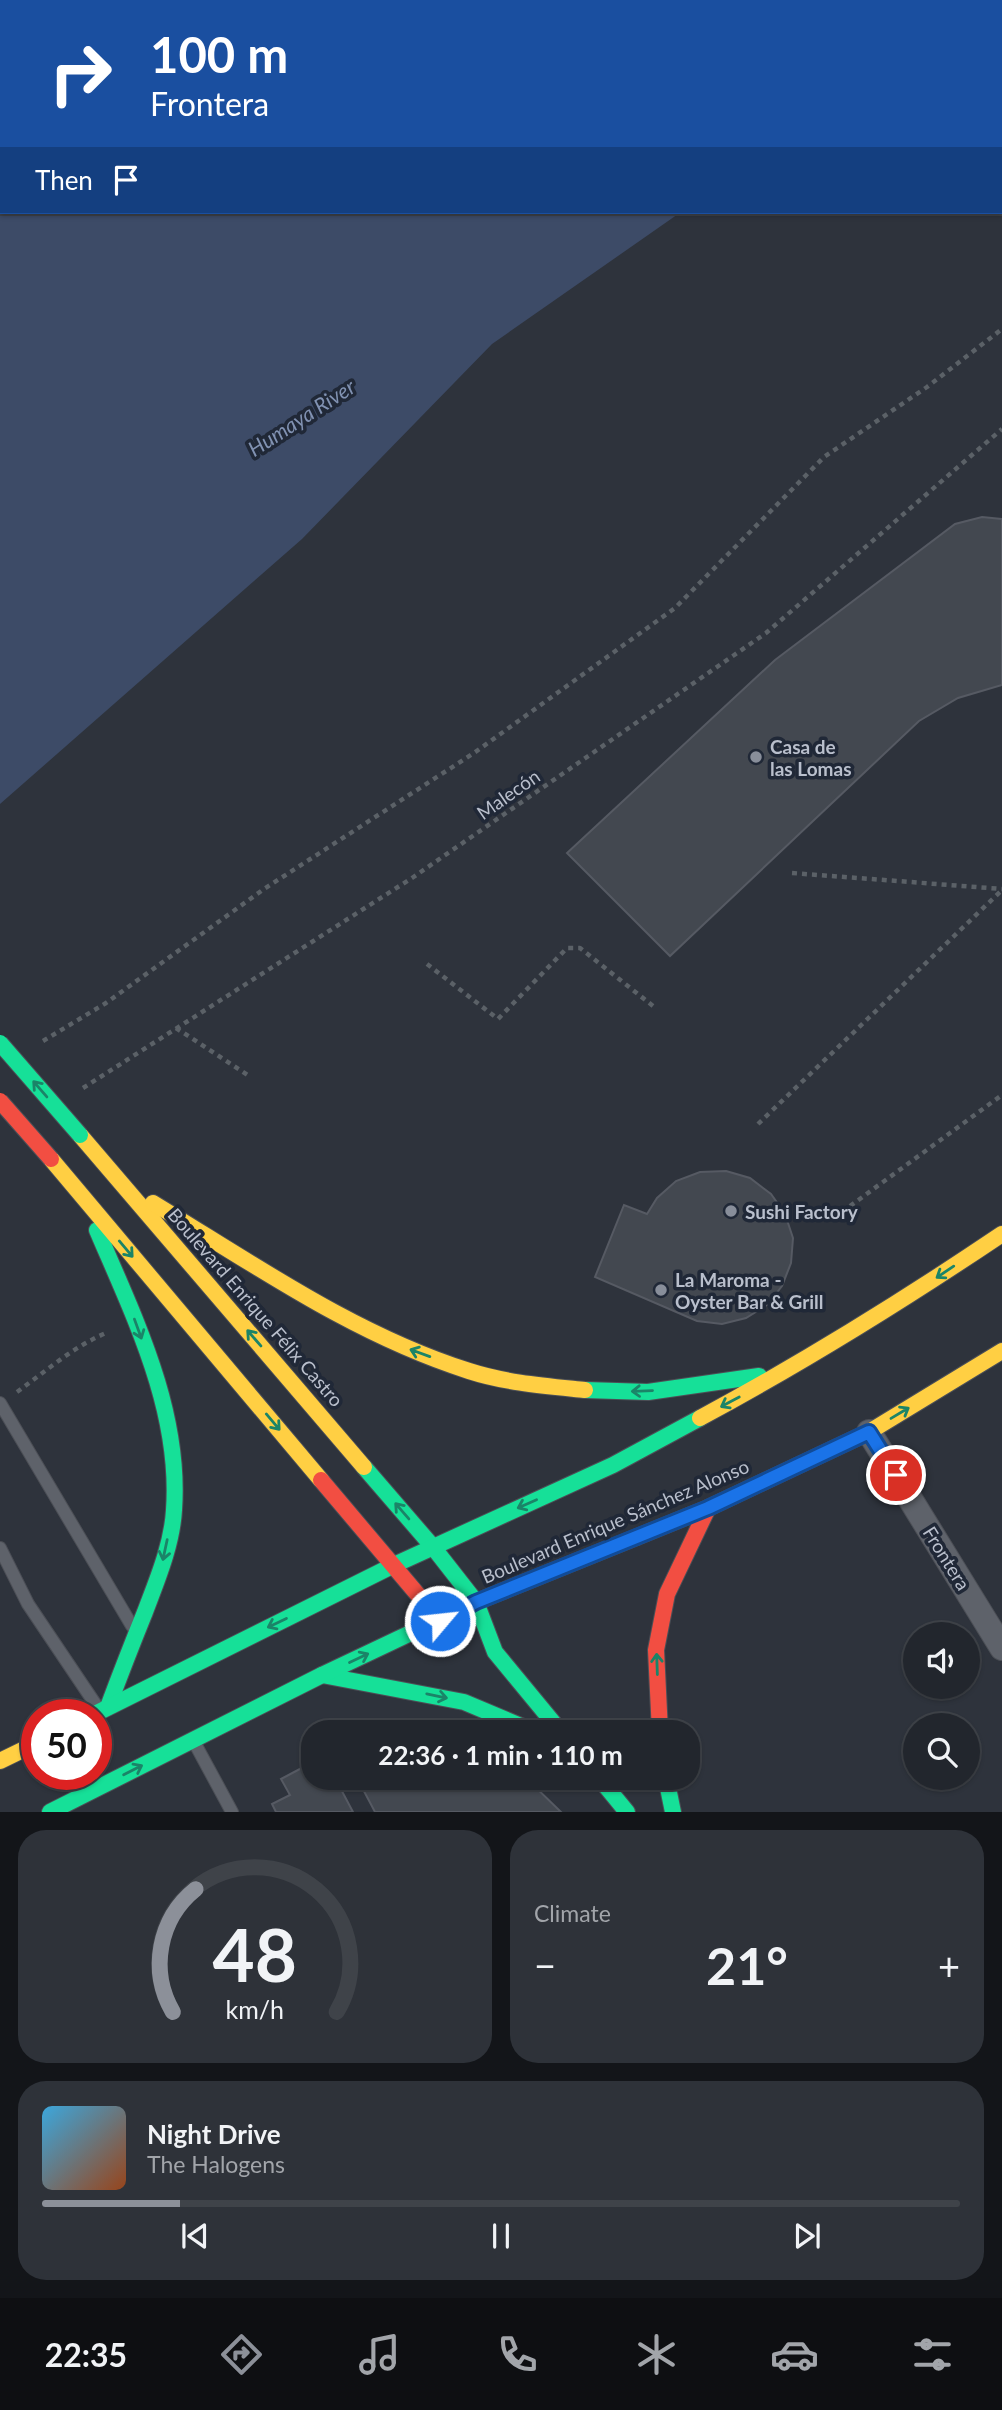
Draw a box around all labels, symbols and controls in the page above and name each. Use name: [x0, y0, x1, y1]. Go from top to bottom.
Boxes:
text: 100 m: [150, 25, 288, 83]
icon: right: [35, 28, 126, 119]
text: Frontera: [150, 84, 269, 123]
icon: arrive: [107, 161, 145, 199]
text: Then: [35, 164, 93, 196]
water label: Humaya River: [243, 373, 360, 461]
place label: Casa de las Lomas: [770, 735, 852, 780]
marker: Casa de las Lomas: [748, 749, 764, 765]
street label: Malecón: [472, 764, 544, 824]
one-way arrow: [32, 1080, 48, 1098]
place label: Sushi Factory: [745, 1200, 859, 1223]
street label: Boulevard Enrique Félix Castro: [163, 1203, 349, 1411]
marker: Sushi Factory: [723, 1203, 739, 1219]
one-way arrow: [118, 1239, 134, 1257]
one-way arrow: [936, 1265, 955, 1279]
place label: La Maroma - Oyster Bar & Grill: [675, 1268, 824, 1313]
marker: La Maroma - Oyster Bar & Grill: [653, 1282, 669, 1298]
one-way arrow: [133, 1317, 146, 1339]
one-way arrow: [246, 1329, 262, 1347]
one-way arrow: [409, 1346, 431, 1358]
one-way arrow: [631, 1385, 654, 1398]
one-way arrow: [720, 1395, 740, 1409]
one-way arrow: [890, 1406, 910, 1420]
one-way arrow: [265, 1413, 281, 1431]
pin: [866, 1445, 926, 1505]
street label: Boulevard Enrique Sánchez Alonso: [478, 1454, 752, 1588]
icon: arrive: [877, 1456, 915, 1494]
one-way arrow: [516, 1498, 538, 1511]
one-way arrow: [394, 1502, 410, 1520]
street label: Frontera: [919, 1522, 975, 1594]
one-way arrow: [158, 1538, 172, 1561]
position arrow: [403, 1584, 477, 1658]
one-way arrow: [267, 1617, 288, 1631]
map controls: [903, 1622, 980, 1790]
button: sound: [903, 1622, 980, 1699]
one-way arrow: [348, 1651, 369, 1664]
one-way arrow: [650, 1653, 663, 1676]
one-way arrow: [425, 1690, 448, 1704]
speed limit sign: 50: [21, 1699, 112, 1790]
button: search: [903, 1713, 980, 1790]
text: 22:36 · 1 min · 110 m: [378, 1739, 623, 1771]
one-way arrow: [122, 1763, 143, 1777]
text: Climate: [534, 1899, 611, 1927]
text: 48: [213, 1911, 297, 1999]
text: 21°: [706, 1934, 788, 1996]
text: −: [534, 1942, 556, 1988]
text: +: [938, 1942, 960, 1988]
text: km/h: [226, 1994, 284, 2024]
text: Night Drive: [147, 2118, 281, 2150]
text: The Halogens: [147, 2150, 285, 2178]
icon: previous: [176, 2217, 214, 2255]
icon: pause: [482, 2217, 520, 2255]
icon: next: [788, 2217, 826, 2255]
icon: directions: [217, 2330, 266, 2379]
icon: music: [355, 2330, 404, 2379]
icon: phone: [493, 2330, 542, 2379]
icon: climate: [632, 2330, 681, 2379]
icon: car: [770, 2330, 819, 2379]
icon: filters: [908, 2330, 957, 2379]
text: 22:35: [45, 2335, 127, 2374]

